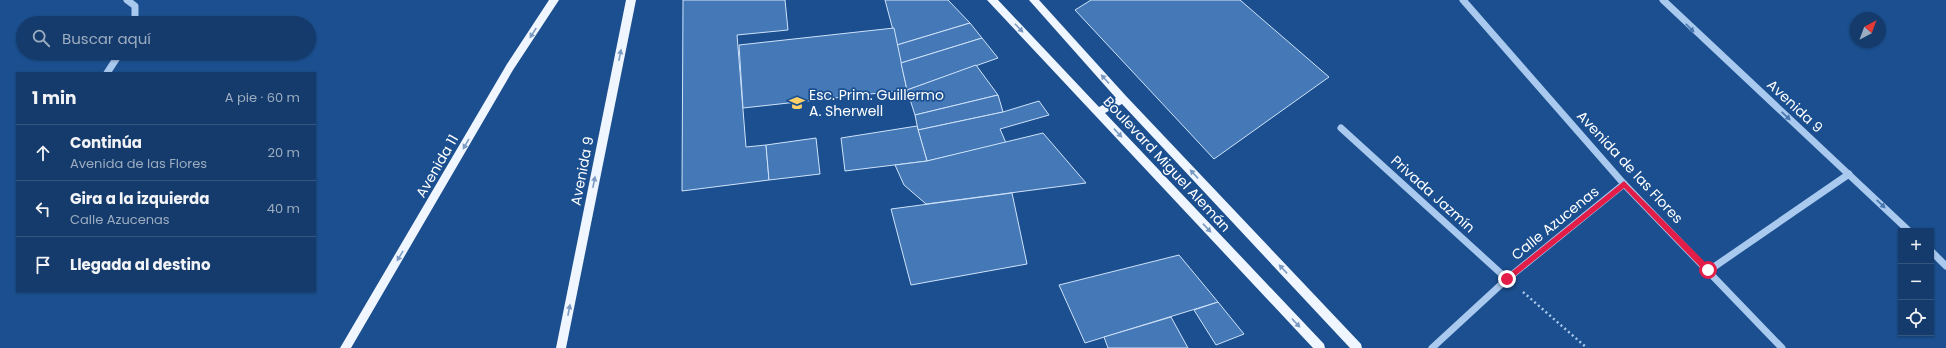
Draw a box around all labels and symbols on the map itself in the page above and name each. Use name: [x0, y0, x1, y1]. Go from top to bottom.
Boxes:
north arrow: [1850, 12, 1886, 48]
one-way arrow: [1014, 23, 1024, 33]
one-way arrow: [1685, 23, 1695, 33]
one-way arrow: [529, 28, 537, 38]
one-way arrow: [617, 49, 623, 61]
one-way arrow: [1101, 74, 1110, 83]
street label: Avenida 9: [1763, 75, 1827, 137]
place label: Esc. Prim. Guillermo A. Sherwell: [809, 85, 944, 121]
street label: Boulevard Miguel Alemán: [1099, 92, 1235, 236]
school or university icon: Esc. Prim. Guillermo A. Sherwell: [788, 94, 806, 112]
street label: Avenida de las Flores: [1572, 106, 1688, 228]
one-way arrow: [1781, 111, 1790, 120]
one-way arrow: [1114, 128, 1123, 138]
street label: Avenida 11: [411, 131, 463, 201]
street label: Avenida 9: [566, 135, 598, 207]
one-way arrow: [462, 138, 469, 150]
street label: Privada Jazmín: [1387, 151, 1479, 237]
one-way arrow: [1189, 169, 1198, 179]
one-way arrow: [592, 176, 598, 188]
street label: Calle Azucenas: [1507, 181, 1603, 265]
one-way arrow: [1876, 199, 1886, 209]
one-way arrow: [1202, 223, 1212, 233]
one-way arrow: [396, 251, 404, 261]
route start: [1699, 261, 1717, 279]
one-way arrow: [1278, 263, 1287, 274]
route end: [1498, 270, 1516, 288]
one-way arrow: [566, 304, 572, 316]
one-way arrow: [1291, 318, 1300, 327]

